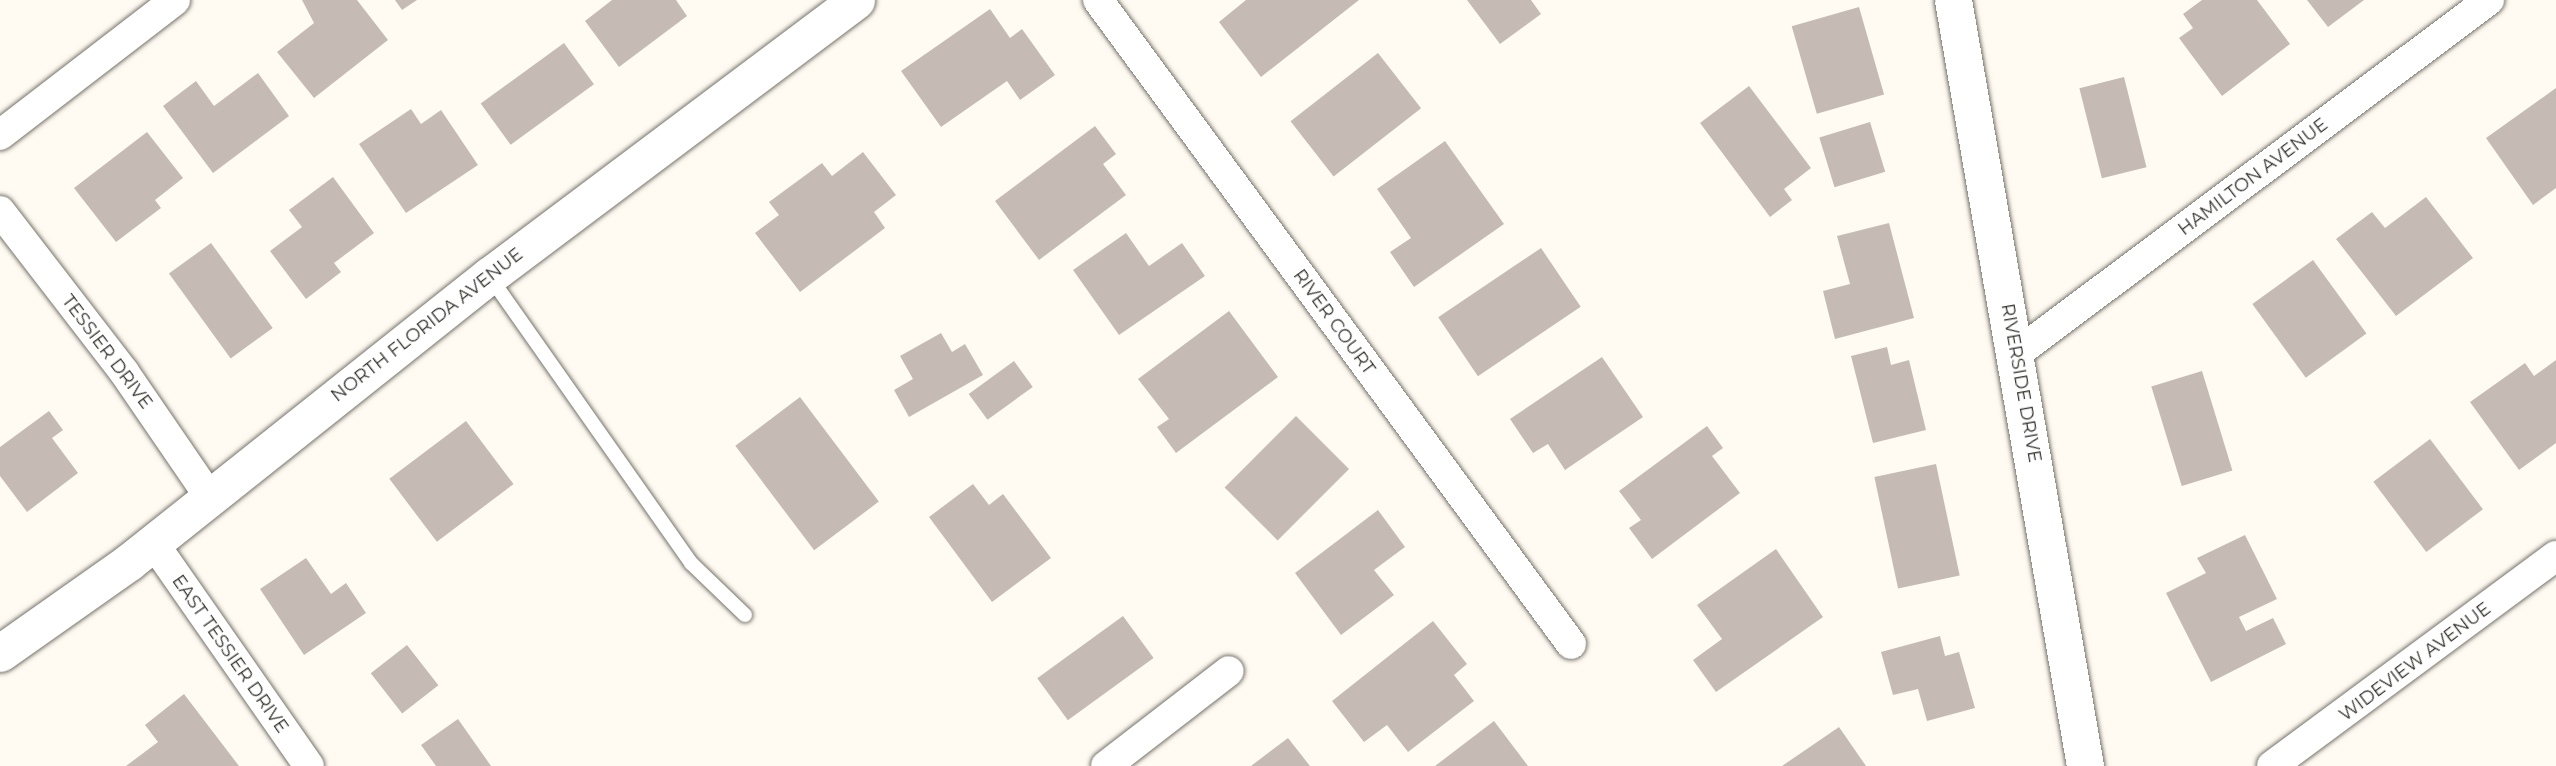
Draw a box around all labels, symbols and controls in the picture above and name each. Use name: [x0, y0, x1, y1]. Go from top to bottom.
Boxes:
street label: HAMILTON AVENUE: [2174, 114, 2332, 240]
street label: NORTH FLORIDA AVENUE: [327, 243, 527, 407]
street label: RIVER COURT: [1289, 265, 1379, 379]
street label: TESSIER DRIVE: [57, 291, 157, 413]
street label: RIVERSIDE DRIVE: [1996, 302, 2046, 464]
street label: EAST TESSIER DRIVE: [167, 571, 293, 737]
street label: WIDEVIEW AVENUE: [2335, 598, 2495, 726]

